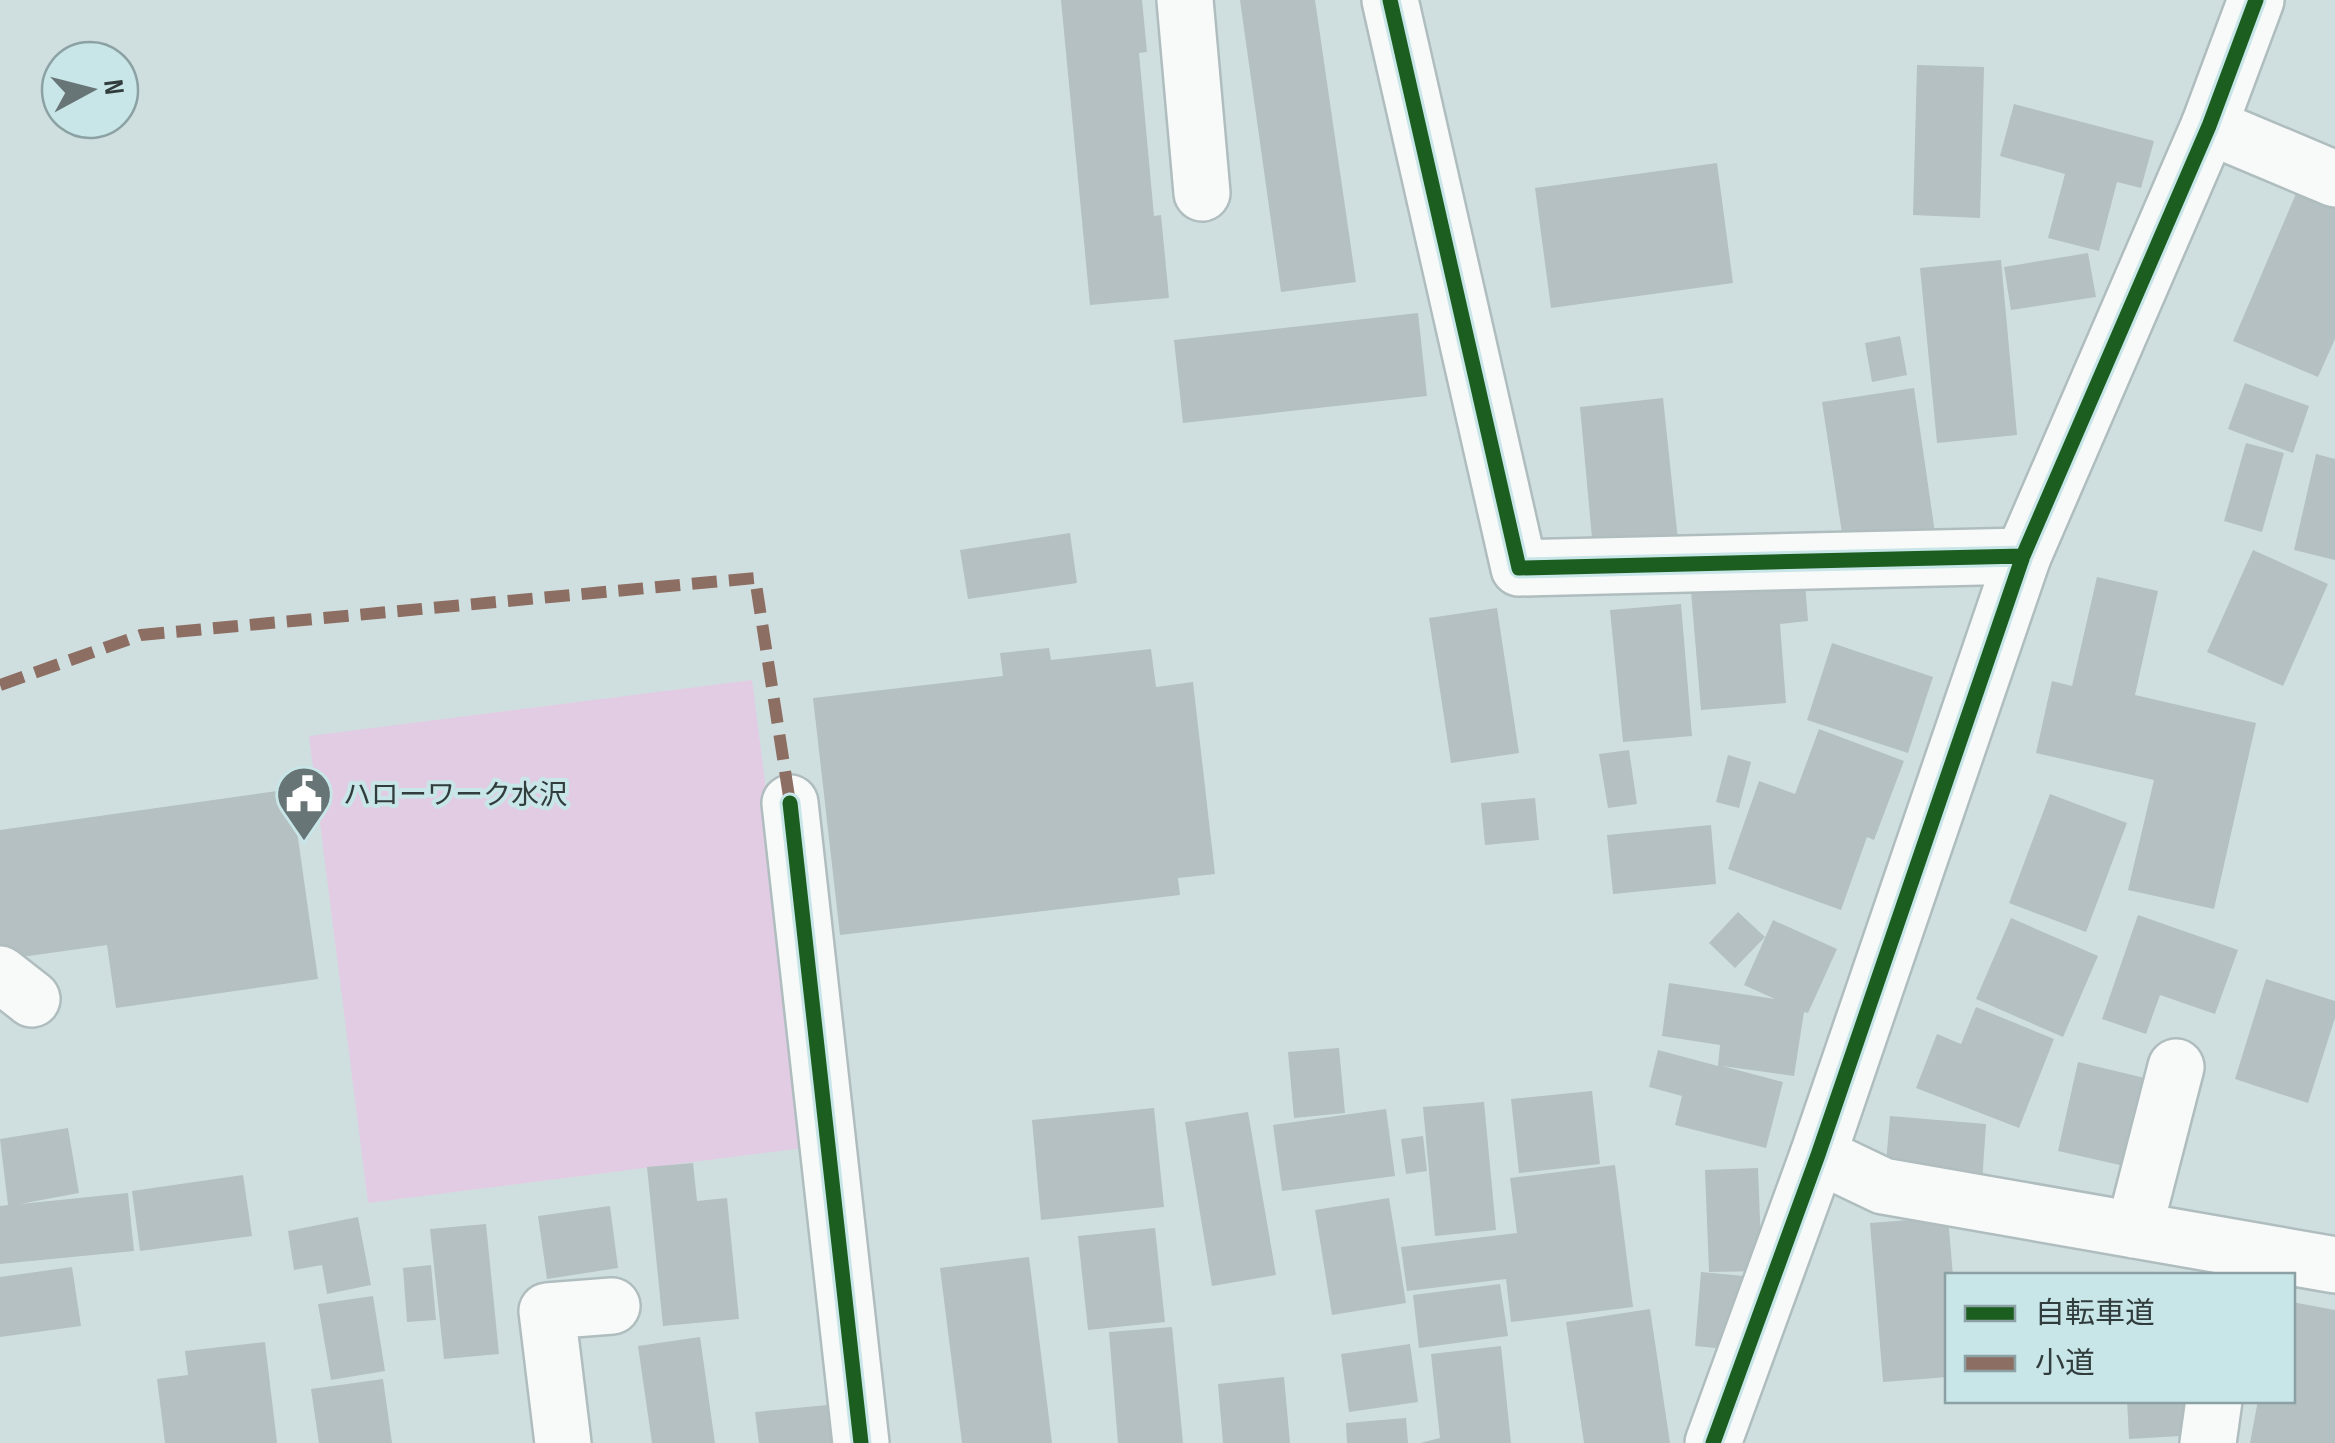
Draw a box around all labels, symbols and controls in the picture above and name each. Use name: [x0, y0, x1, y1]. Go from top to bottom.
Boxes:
north arrow: [40, 40, 140, 140]
text: N: [96, 78, 131, 97]
public building icon: ハローワーク水沢: [274, 764, 334, 843]
place label: ハローワーク水沢: [343, 779, 567, 812]
legend: [1945, 1273, 2295, 1403]
text: 自転車道: [2035, 1296, 2155, 1332]
text: 小道: [2035, 1346, 2095, 1382]

